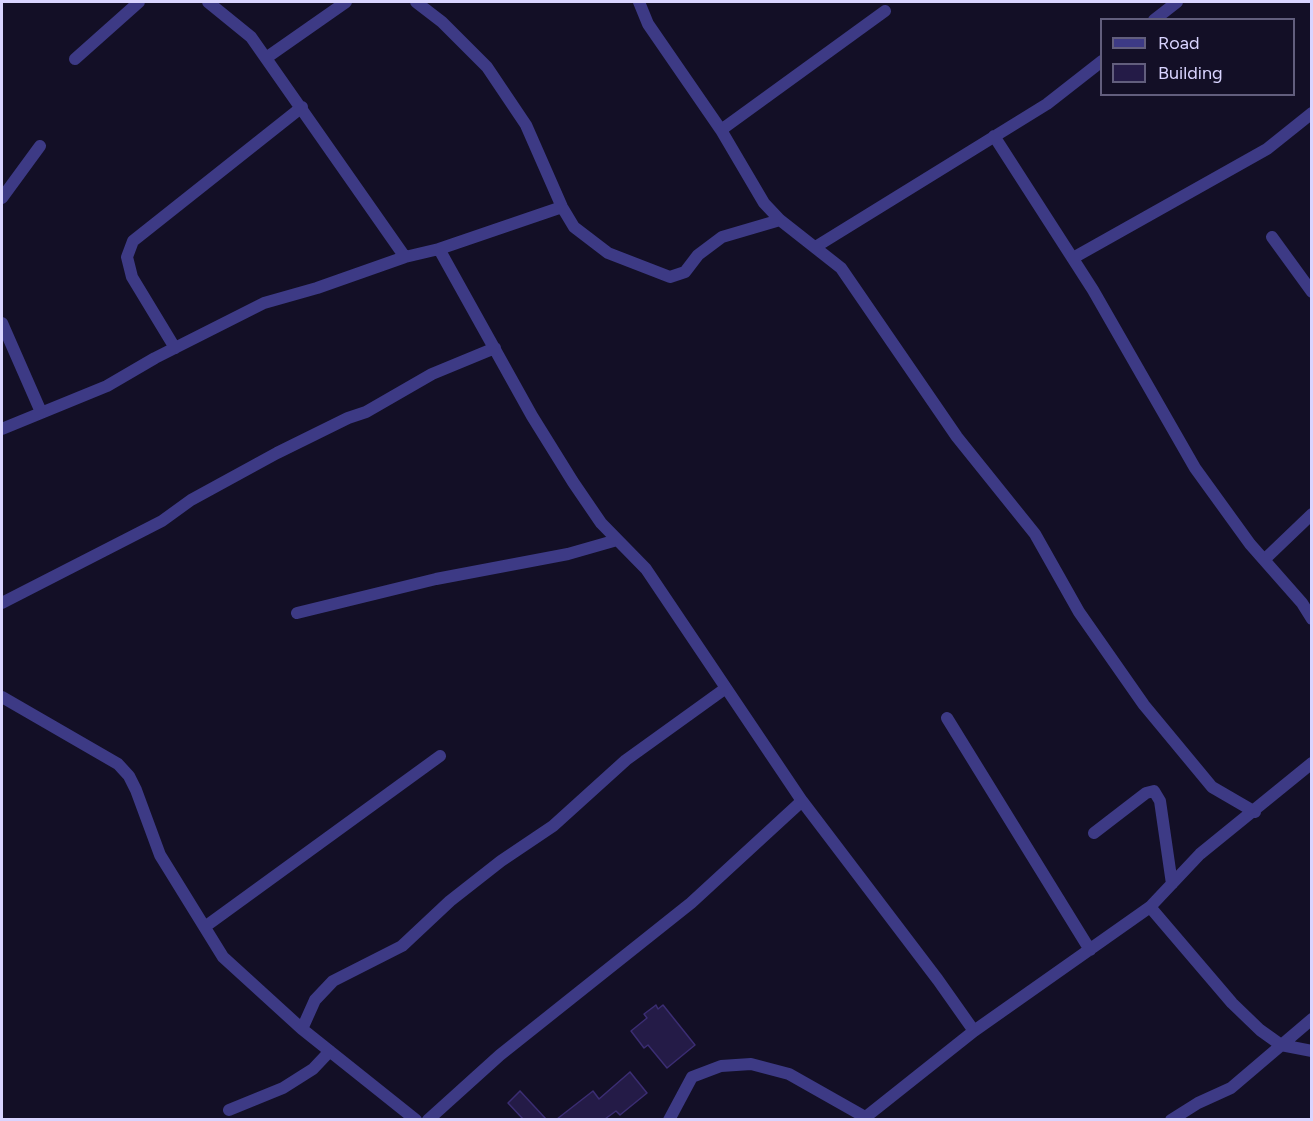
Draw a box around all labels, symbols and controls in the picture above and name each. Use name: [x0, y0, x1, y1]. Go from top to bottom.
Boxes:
legend: [1100, 18, 1295, 96]
text: Road: [1158, 32, 1199, 54]
text: Building: [1158, 62, 1223, 84]

